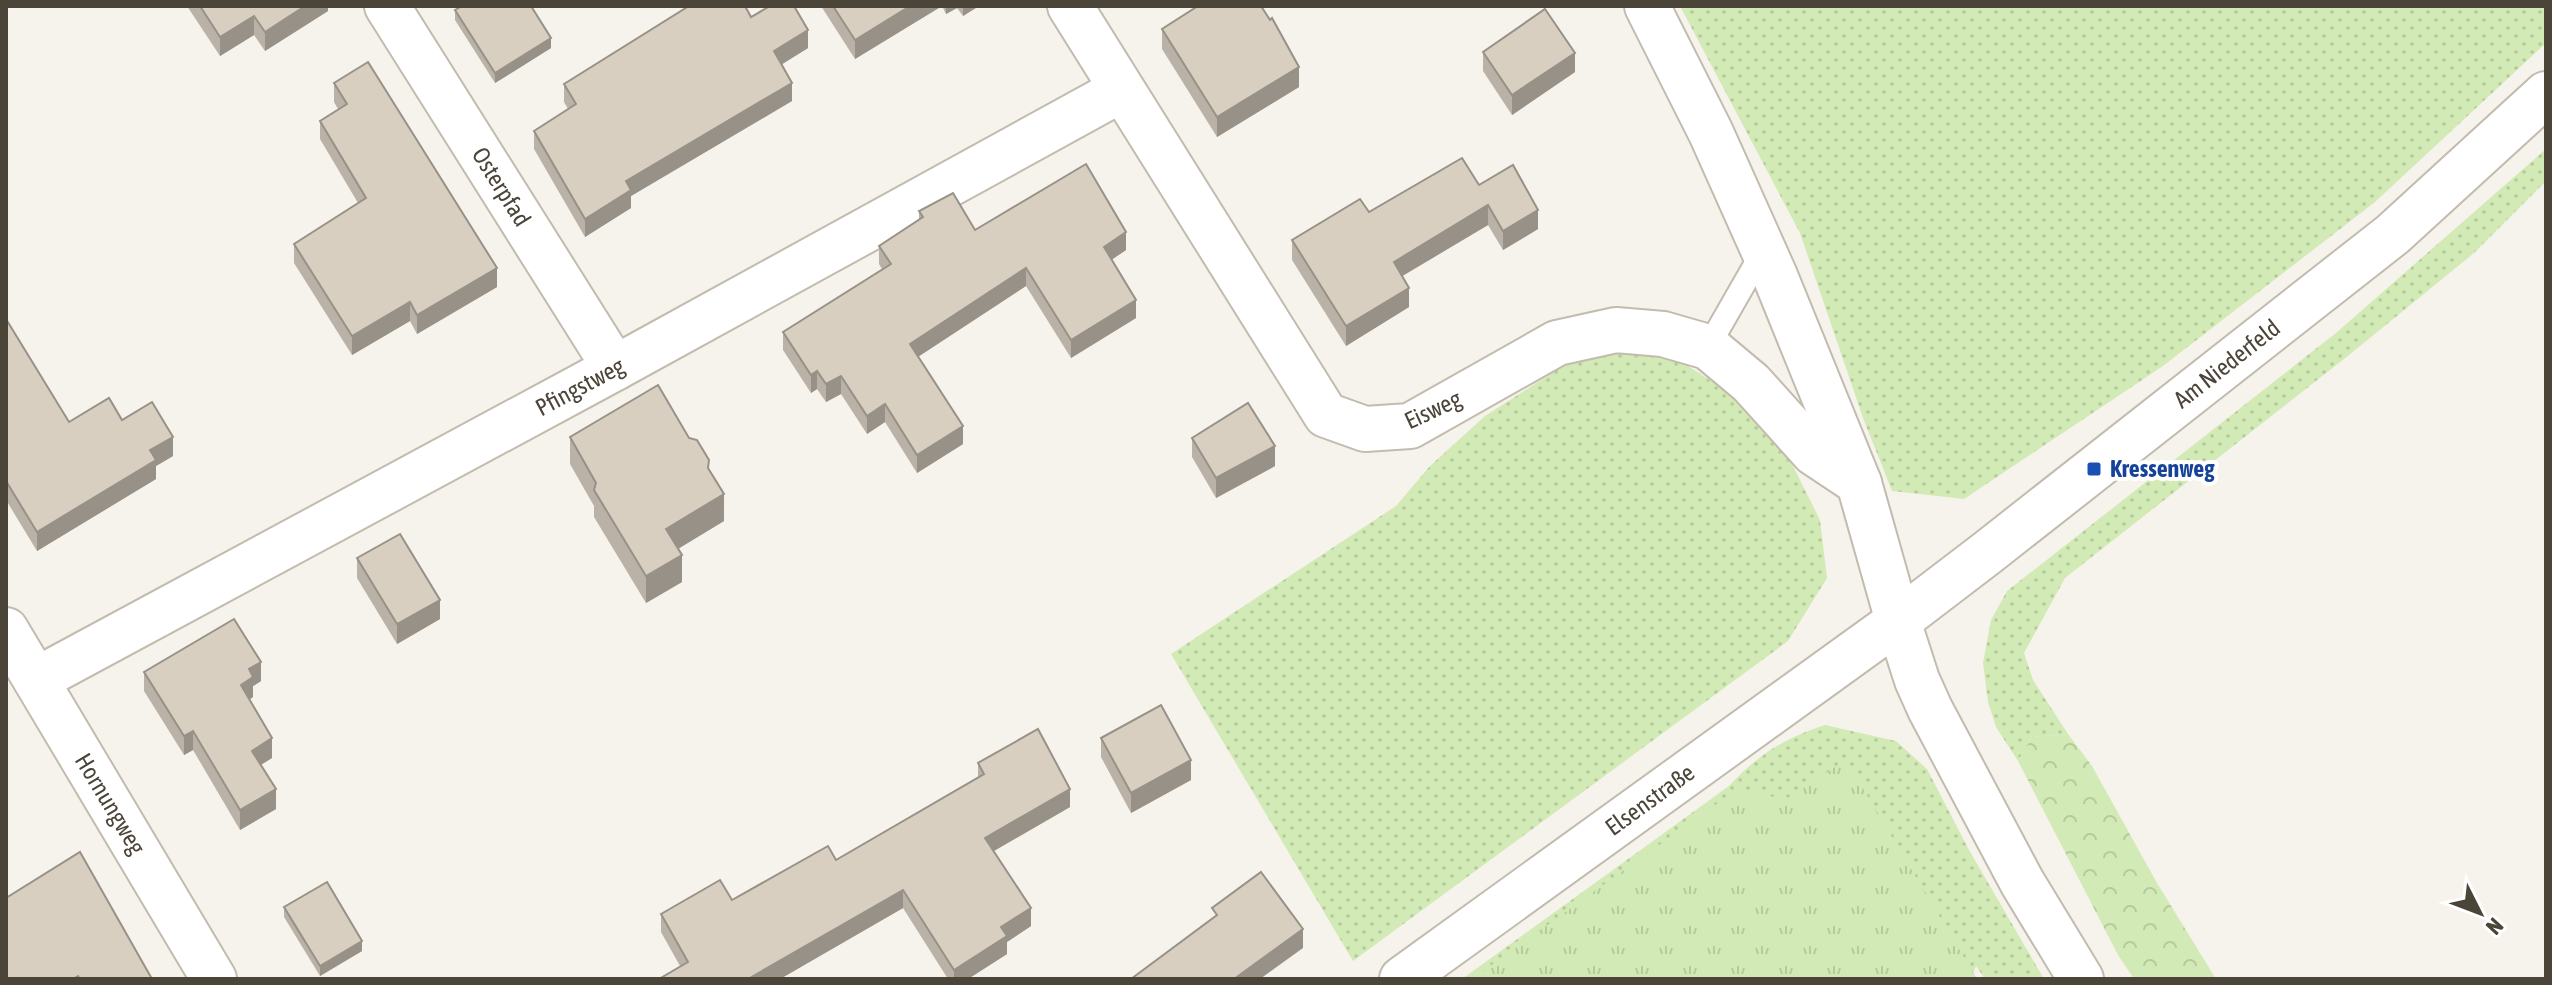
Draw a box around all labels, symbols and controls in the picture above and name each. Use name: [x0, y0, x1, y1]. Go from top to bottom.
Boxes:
street label: Osterpfad: [467, 142, 536, 231]
street label: Am Niederfeld: [2168, 314, 2285, 413]
street label: Pfingstweg: [531, 352, 629, 421]
street label: Eisweg: [1400, 384, 1466, 434]
place label: Kressenweg: [2110, 455, 2215, 482]
marker: Kressenweg: [2085, 460, 2103, 478]
street label: Hornungweg: [70, 748, 151, 860]
street label: Elsenstraße: [1600, 758, 1699, 841]
north arrow: [2440, 873, 2520, 953]
text: N: [2481, 913, 2509, 940]

